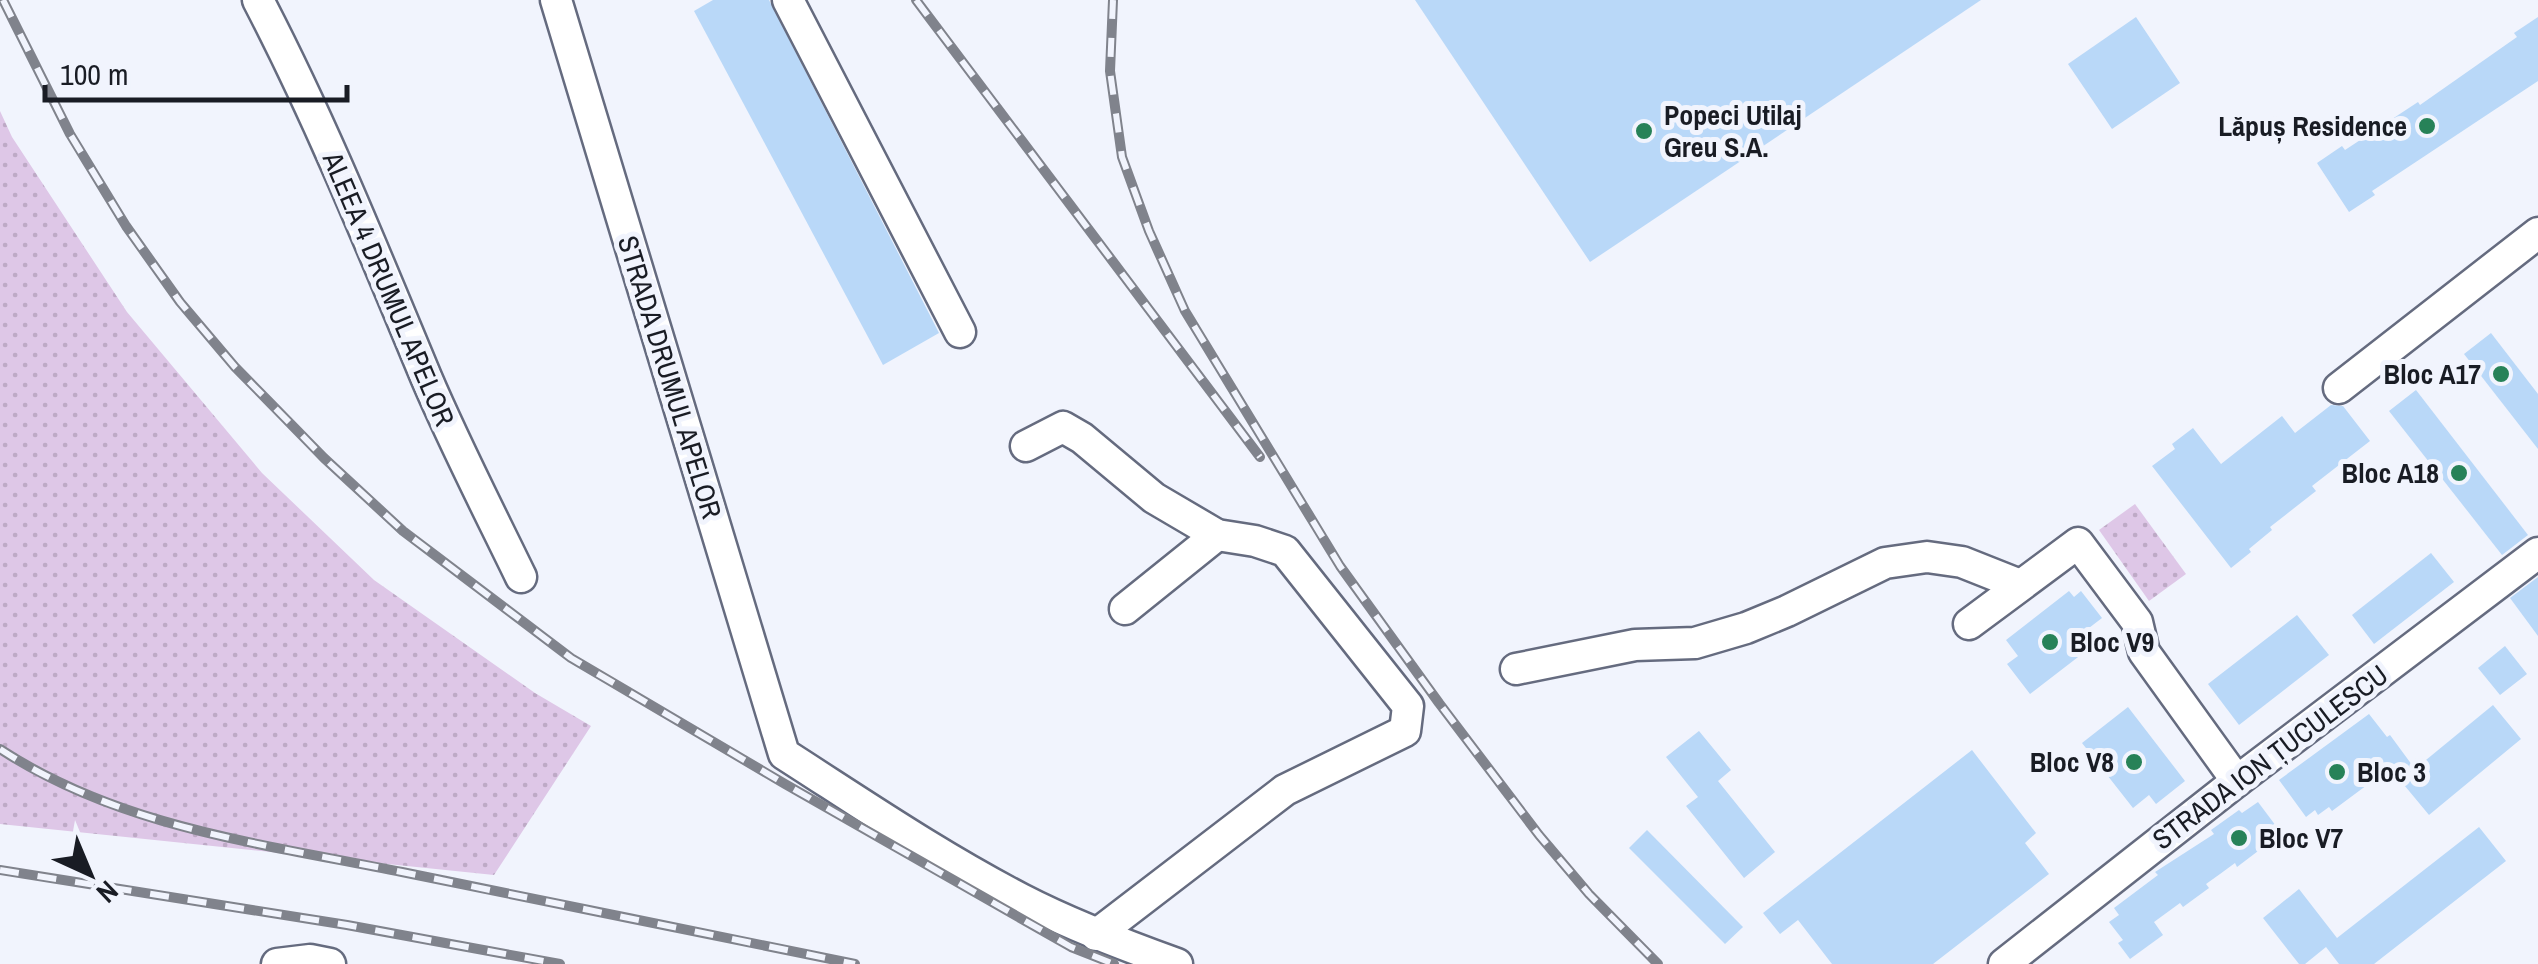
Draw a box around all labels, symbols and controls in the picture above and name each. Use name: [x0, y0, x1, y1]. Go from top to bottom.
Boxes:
scale bar: [45, 40, 348, 102]
text: 100 m: [60, 54, 128, 94]
place label: Popeci Utilaj Greu S.A.: [1664, 96, 1802, 166]
place label: Lăpuș Residence: [2218, 107, 2407, 145]
marker: Lăpuș Residence: [2416, 115, 2438, 137]
marker: Popeci Utilaj Greu S.A.: [1633, 120, 1655, 142]
street label: ALEEA 4 DRUMUL APELOR: [314, 145, 464, 432]
street label: STRADA DRUMUL APELOR: [609, 231, 731, 523]
place label: Bloc A17: [2384, 355, 2481, 393]
marker: Bloc A17: [2490, 363, 2512, 385]
place label: Bloc A18: [2342, 454, 2439, 492]
marker: Bloc A18: [2448, 462, 2470, 484]
place label: Bloc V9: [2070, 623, 2154, 661]
marker: Bloc V9: [2039, 631, 2061, 653]
street label: STRADA ION ȚUCULESCU: [2145, 656, 2395, 858]
place label: Bloc V8: [2030, 743, 2114, 781]
marker: Bloc V8: [2123, 751, 2145, 773]
place label: Bloc 3: [2357, 753, 2426, 791]
marker: Bloc 3: [2326, 761, 2348, 783]
place label: Bloc V7: [2259, 819, 2343, 857]
north arrow: [40, 824, 140, 924]
marker: Bloc V7: [2228, 827, 2250, 849]
text: N: [88, 873, 127, 911]

